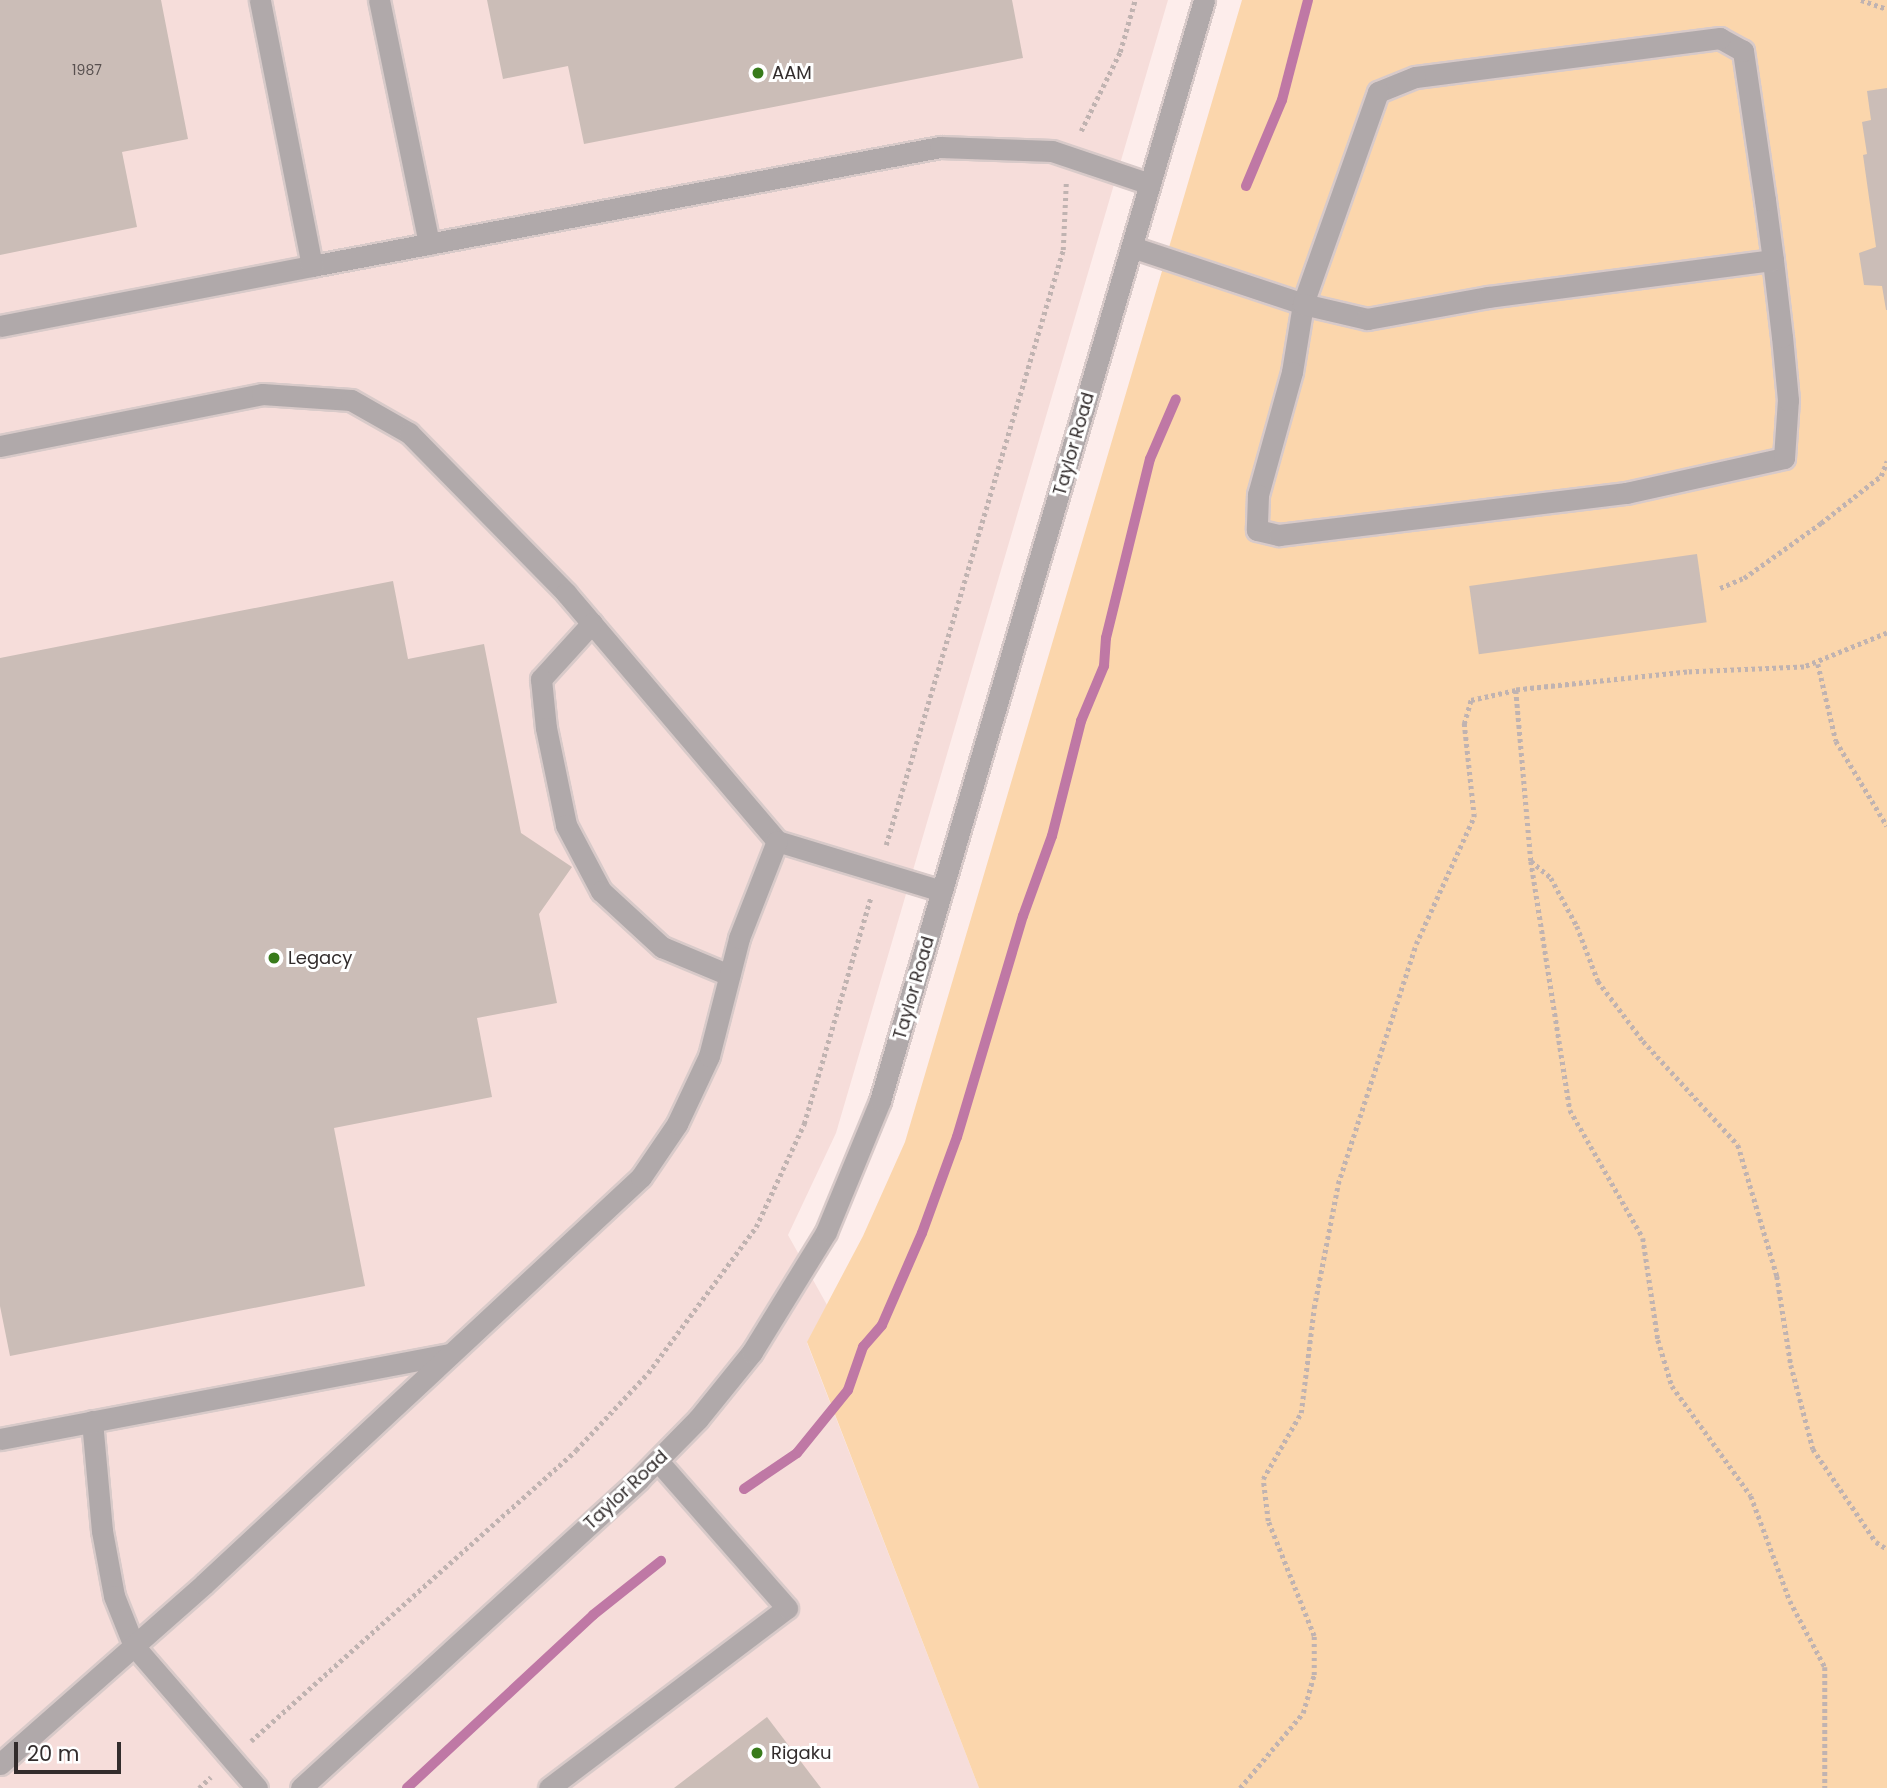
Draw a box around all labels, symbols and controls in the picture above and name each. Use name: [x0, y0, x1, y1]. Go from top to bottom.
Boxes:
house number: 1987: [72, 62, 102, 78]
place label: AAM: [772, 62, 812, 84]
marker: AAM: [750, 65, 766, 81]
street label: Taylor Road: [1049, 390, 1099, 498]
street label: Taylor Road: [889, 934, 939, 1042]
place label: Legacy: [288, 947, 352, 969]
marker: Legacy: [266, 950, 282, 966]
street label: Taylor Road: [580, 1446, 672, 1534]
scale bar: [18, 1728, 124, 1772]
text: 20 m: [27, 1739, 80, 1768]
place label: Rigaku: [771, 1742, 831, 1764]
marker: Rigaku: [749, 1745, 765, 1761]

